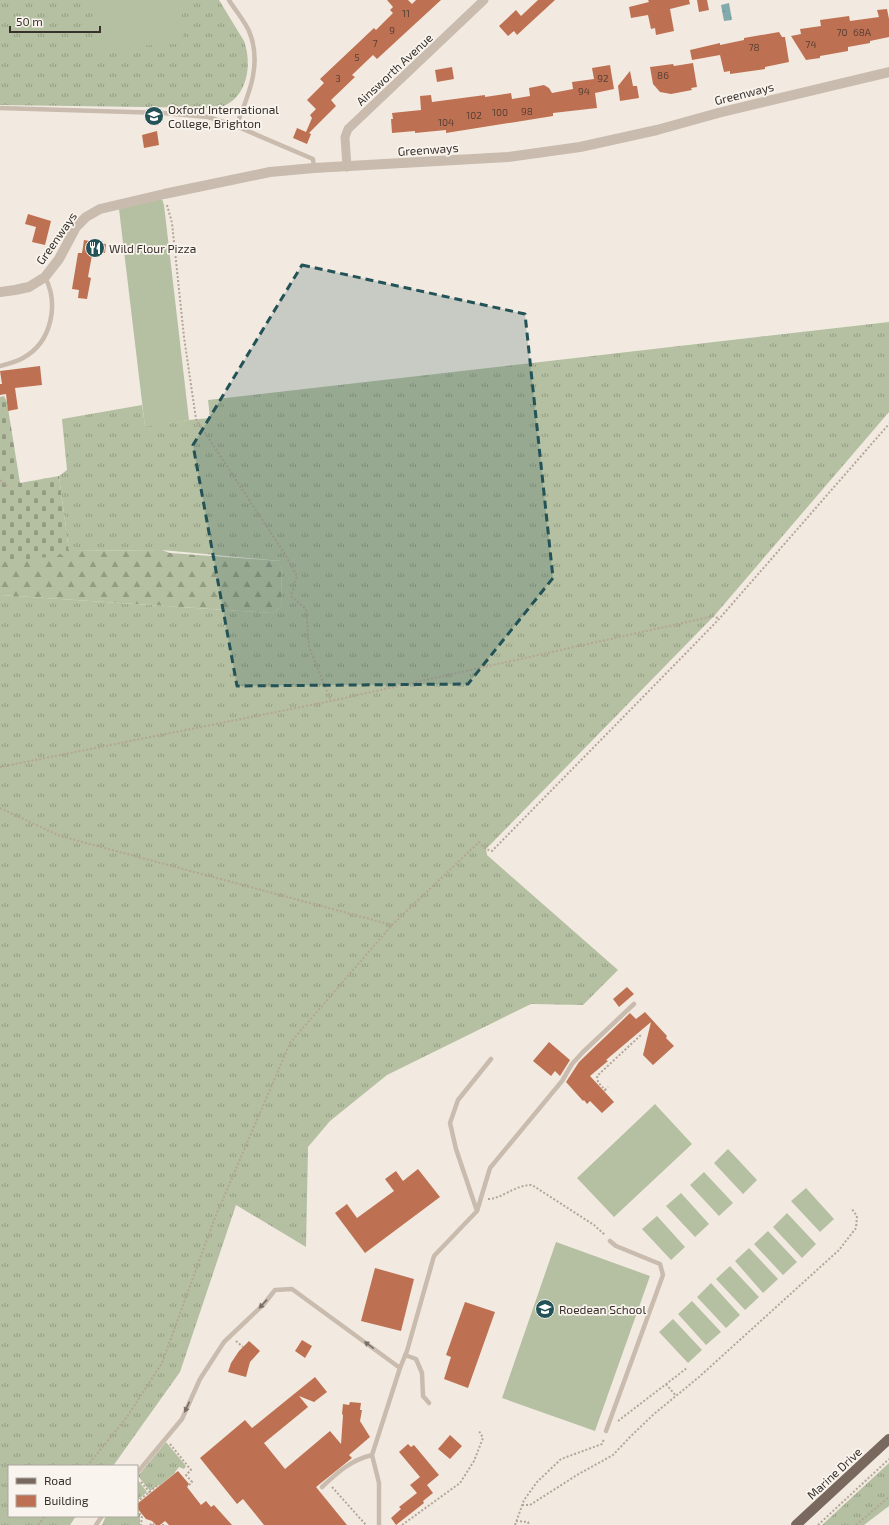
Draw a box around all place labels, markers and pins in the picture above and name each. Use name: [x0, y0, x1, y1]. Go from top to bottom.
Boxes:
place label: Oxford International College, Brighton: [168, 102, 279, 130]
school or university icon: Oxford International College, Brighton: [143, 105, 165, 127]
restaurant icon: Wild Flour Pizza: [84, 237, 106, 259]
place label: Wild Flour Pizza: [109, 241, 196, 255]
school or university icon: Roedean School: [534, 1298, 556, 1320]
place label: Roedean School: [559, 1302, 646, 1316]

